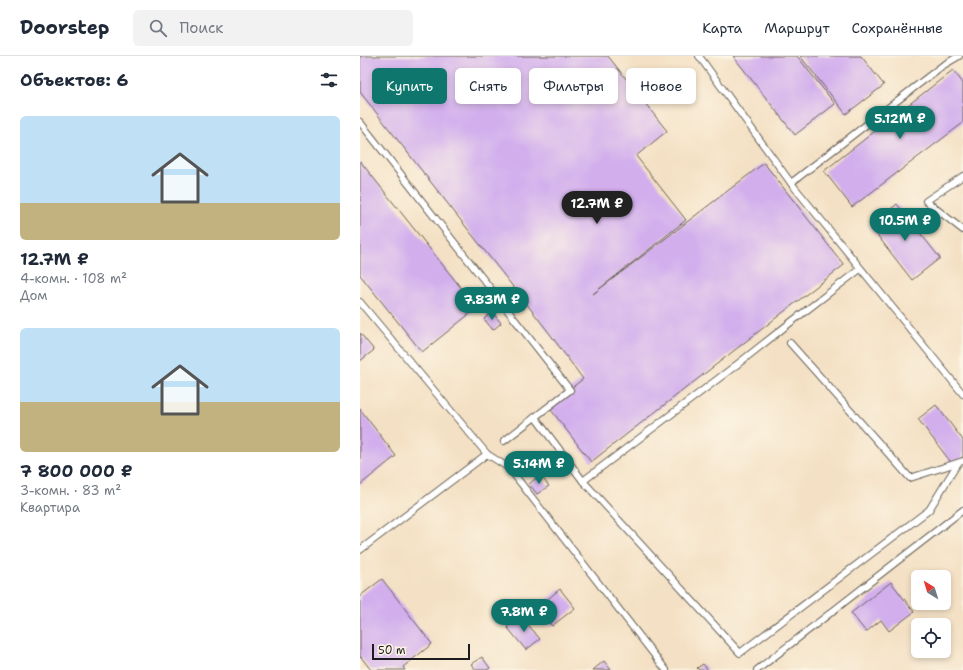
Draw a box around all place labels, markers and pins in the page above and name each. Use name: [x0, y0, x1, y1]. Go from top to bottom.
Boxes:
pin: 5.12M ₽: [863, 106, 937, 140]
pin: 12.7M ₽: [560, 191, 634, 225]
pin: 10.5M ₽: [868, 208, 942, 242]
pin: 7.83M ₽: [455, 287, 529, 321]
pin: 5.14M ₽: [502, 451, 576, 485]
pin: 7.8M ₽: [491, 599, 557, 633]

